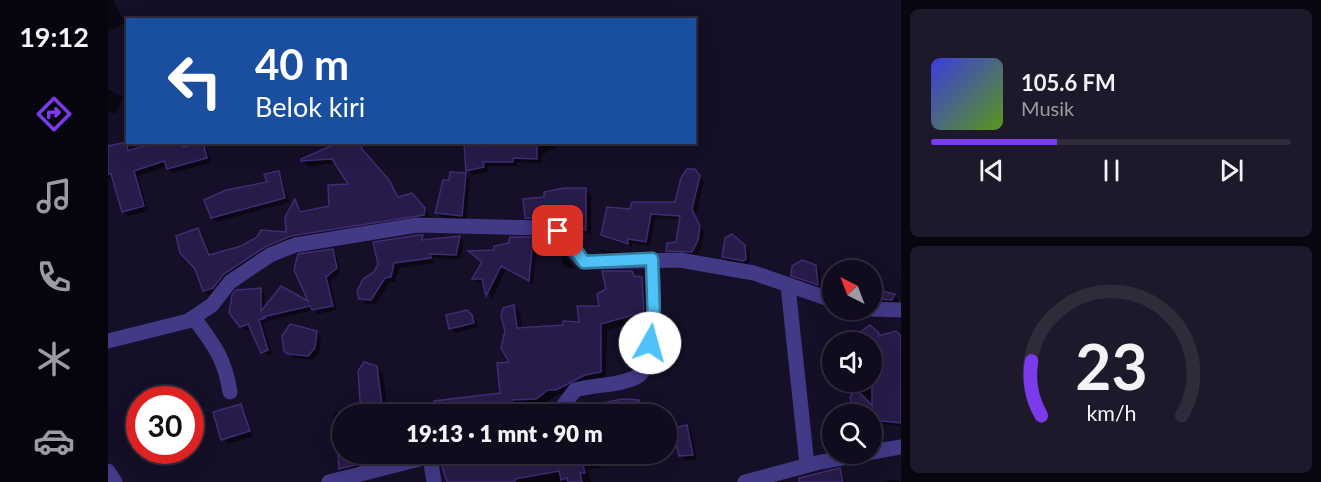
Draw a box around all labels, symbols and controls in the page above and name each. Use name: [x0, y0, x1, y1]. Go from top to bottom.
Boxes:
text: 19:12: [19, 20, 89, 53]
text: 40 m: [255, 39, 349, 89]
icon: left: [156, 42, 234, 120]
text: 105.6 FM: [1021, 69, 1116, 96]
text: Belok kiri: [255, 90, 365, 123]
icon: directions: [33, 93, 75, 135]
text: Musik: [1021, 96, 1074, 120]
icon: previous: [975, 154, 1008, 187]
icon: pause: [1095, 154, 1128, 187]
icon: next: [1215, 154, 1248, 187]
icon: music: [33, 175, 75, 217]
pin: [532, 205, 583, 256]
icon: arrive: [541, 214, 574, 247]
icon: phone: [33, 256, 75, 298]
north arrow: [822, 260, 882, 320]
map controls: [822, 260, 882, 464]
position arrow: [618, 311, 682, 375]
text: 23: [1075, 328, 1147, 403]
button: sound: [822, 332, 882, 392]
icon: climate: [33, 338, 75, 380]
speed limit sign: 30: [126, 386, 204, 464]
text: km/h: [1086, 401, 1136, 427]
button: search: [822, 404, 882, 464]
icon: car: [33, 420, 75, 462]
text: 19:13 · 1 mnt · 90 m: [406, 420, 603, 447]

